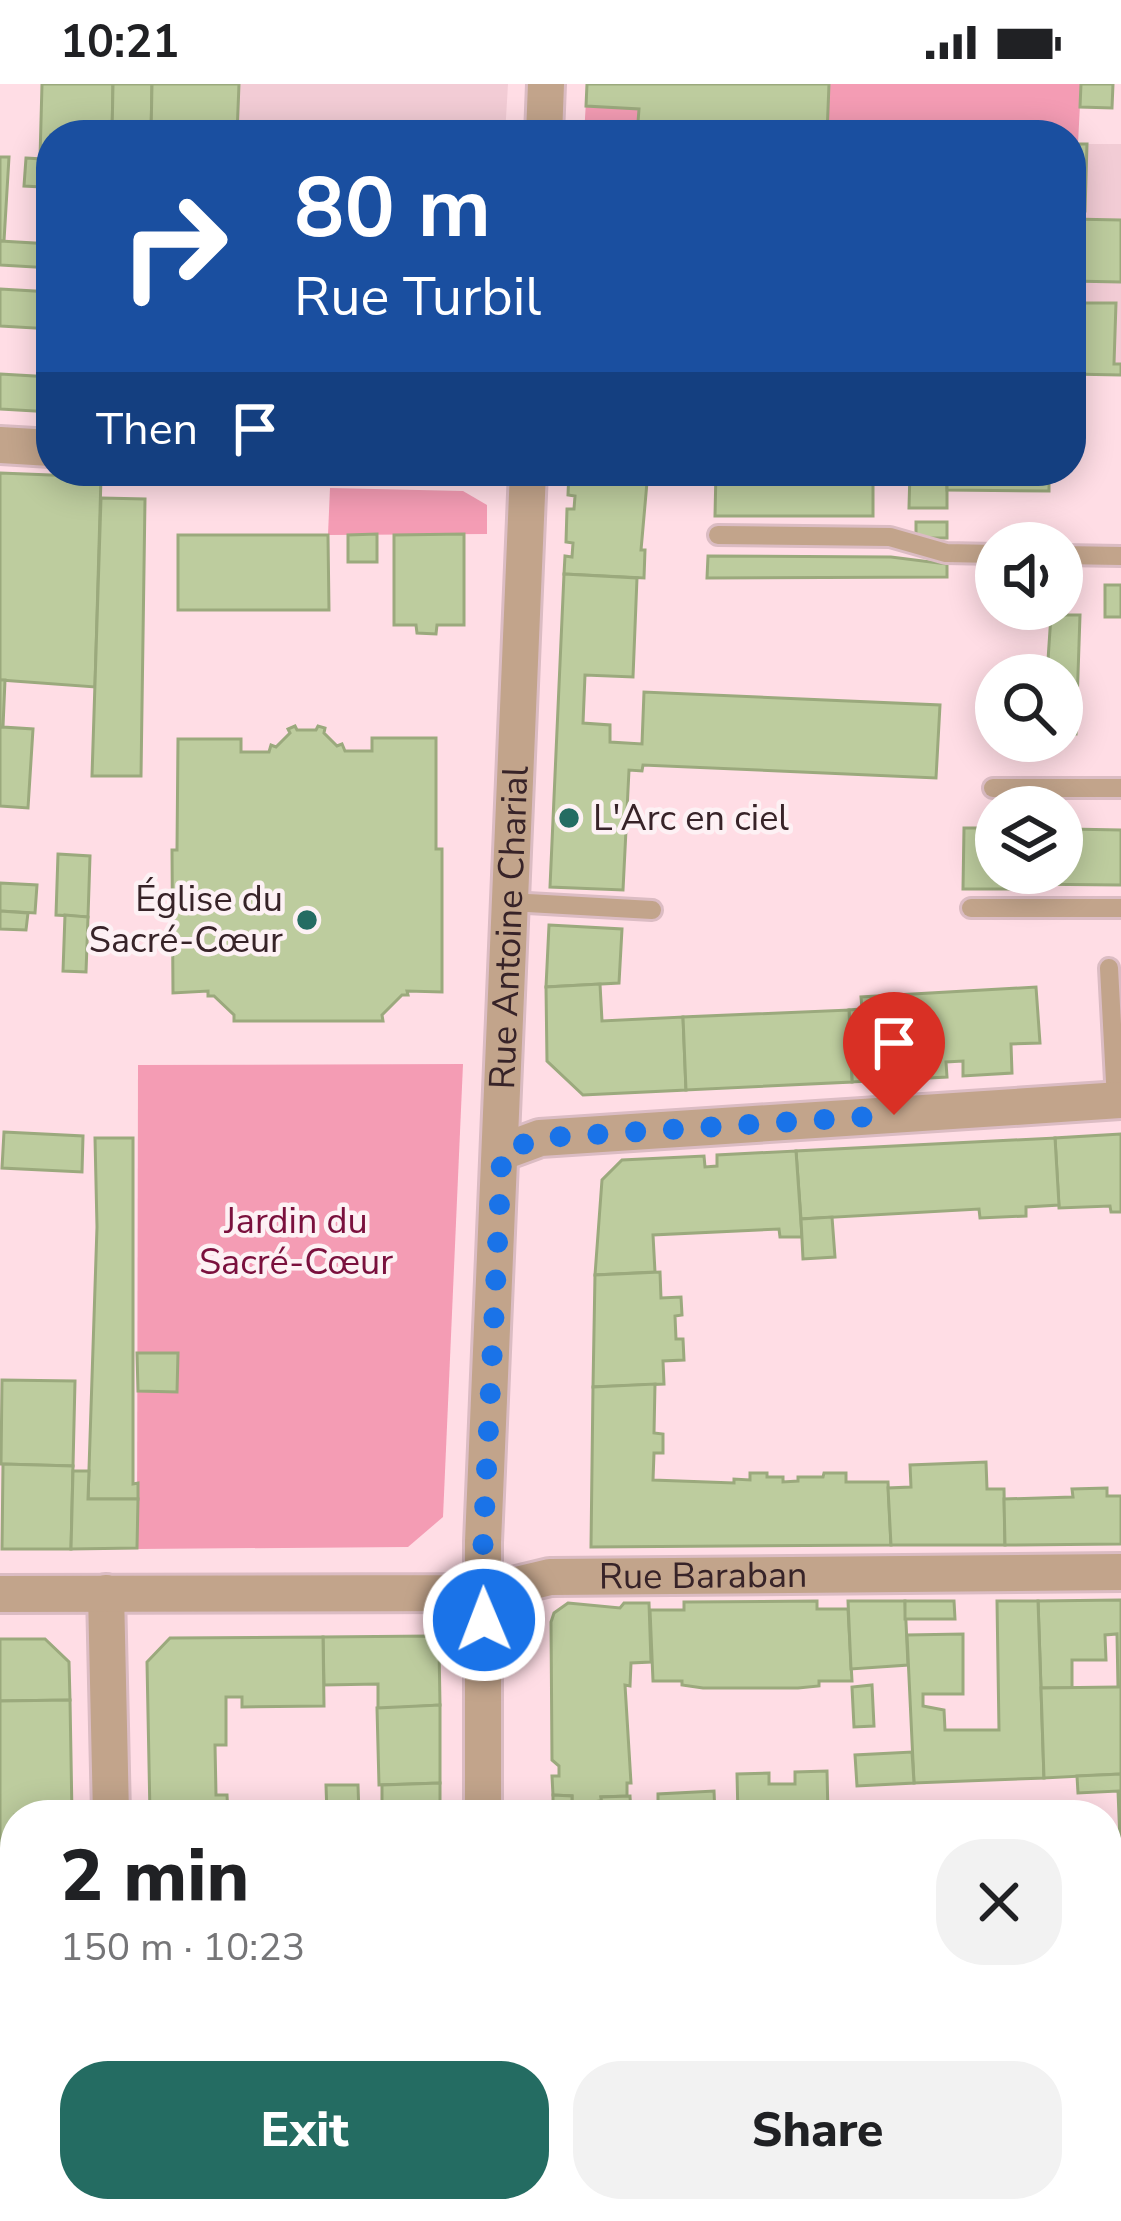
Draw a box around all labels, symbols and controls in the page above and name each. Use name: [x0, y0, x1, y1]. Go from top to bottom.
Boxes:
text: 10:21: [60, 12, 179, 73]
text: 80 m: [294, 151, 491, 266]
icon: right: [96, 168, 252, 324]
text: Rue Turbil: [294, 260, 541, 334]
icon: arrive: [222, 396, 288, 462]
text: Then: [96, 399, 198, 460]
map controls: [975, 522, 1083, 894]
button: sound: [975, 522, 1083, 630]
button: search: [975, 654, 1083, 762]
street label: Rue Antoine Charial: [478, 764, 540, 1090]
button: layers: [975, 786, 1083, 894]
place label: L'Arc en ciel: [593, 794, 789, 843]
marker: L'Arc en ciel: [556, 805, 582, 831]
place label: Église du Sacré-Cœur: [89, 875, 283, 965]
marker: Église du Sacré-Cœur: [294, 907, 320, 933]
pin: [843, 992, 945, 1115]
icon: arrive: [861, 1010, 927, 1076]
park label: Jardin du Sacré-Cœur: [199, 1197, 393, 1287]
street label: Rue Baraban: [599, 1550, 808, 1601]
position arrow: [421, 1557, 547, 1683]
text: 2 min: [60, 1827, 249, 1925]
button: close: [936, 1839, 1062, 1965]
text: 150 m · 10:23: [60, 1921, 305, 1974]
button: Exit: [60, 2061, 549, 2199]
button: Share: [573, 2061, 1062, 2199]

